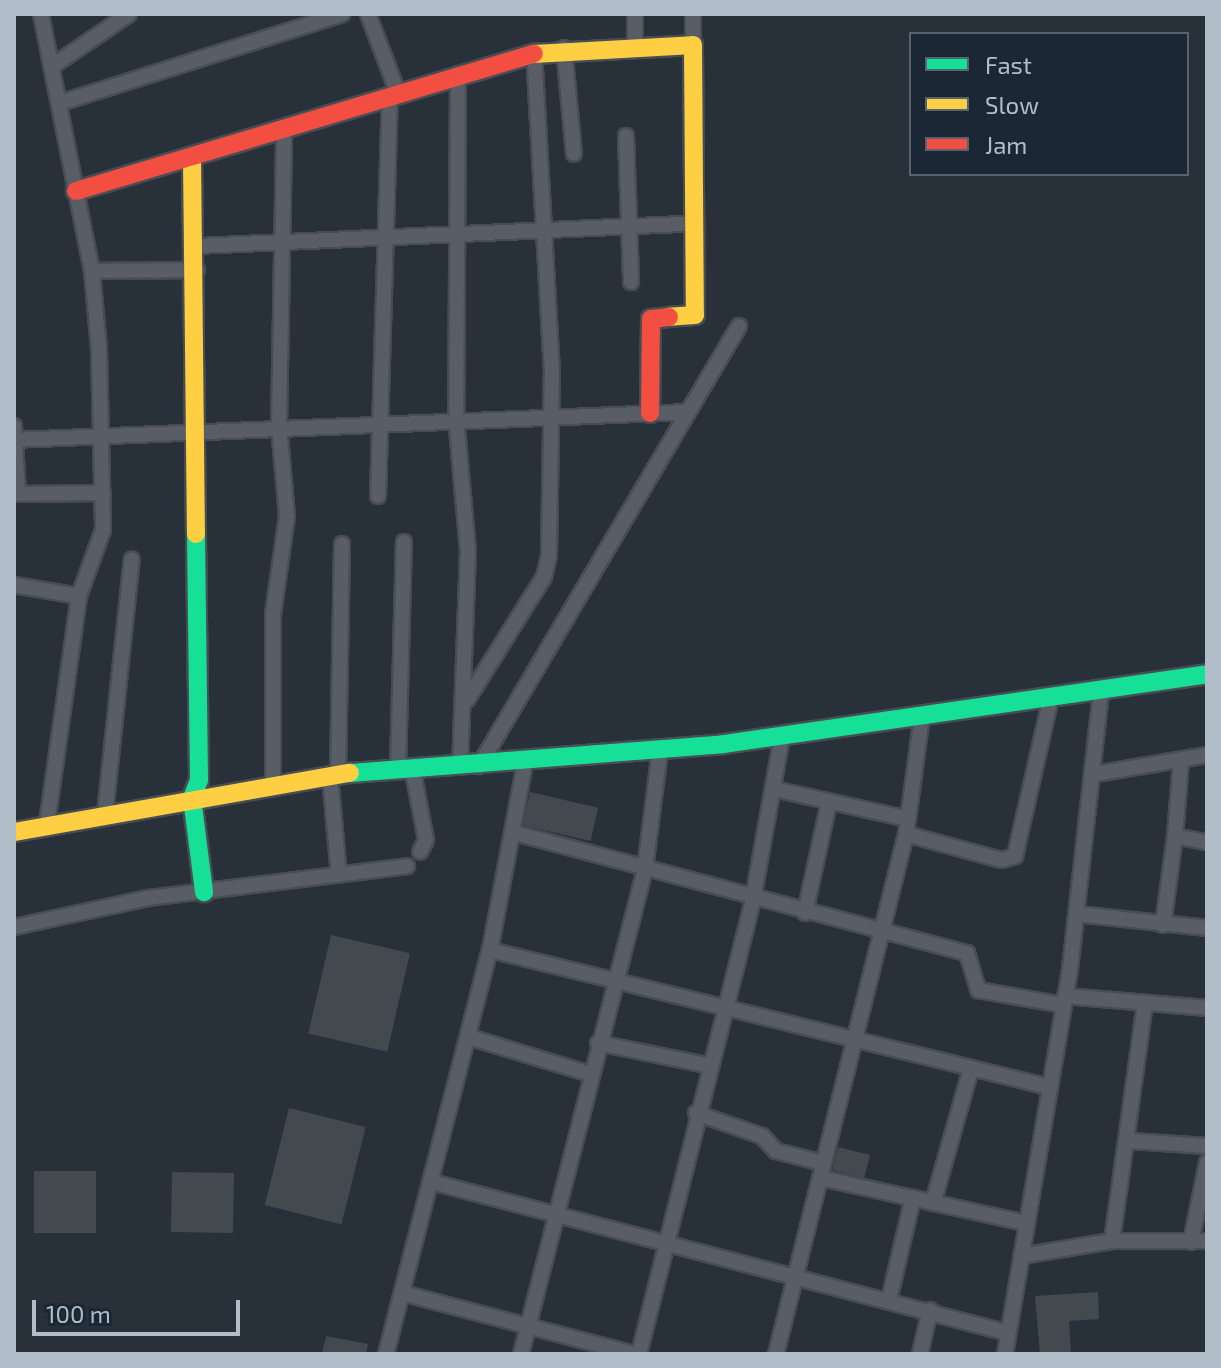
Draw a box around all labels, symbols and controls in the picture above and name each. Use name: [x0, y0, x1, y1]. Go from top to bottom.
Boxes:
legend: [909, 32, 1189, 176]
text: Fast: [985, 50, 1032, 79]
text: Slow: [985, 90, 1039, 119]
text: Jam: [985, 130, 1027, 159]
scale bar: [36, 1284, 244, 1334]
text: 100 m: [46, 1299, 111, 1328]

